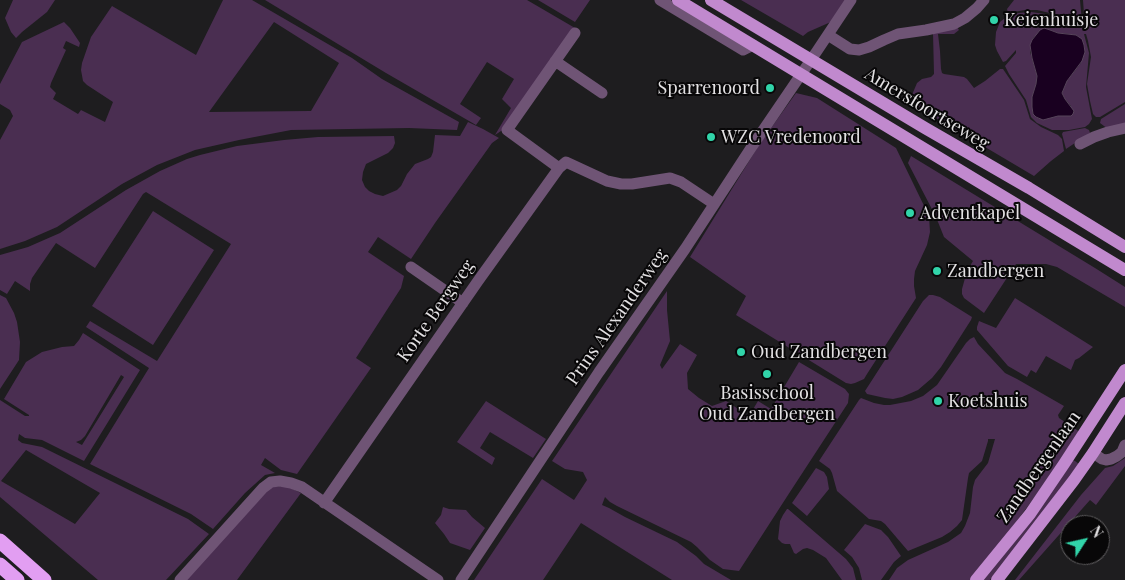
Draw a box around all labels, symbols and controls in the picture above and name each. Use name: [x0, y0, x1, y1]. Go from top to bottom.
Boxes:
place label: Keienhuisje: [1004, 9, 1098, 31]
marker: Keienhuisje: [988, 14, 1000, 26]
street label: Amersfoortseweg: [861, 63, 993, 155]
place label: Sparrenoord: [658, 77, 760, 99]
marker: Sparrenoord: [764, 82, 776, 94]
place label: WZC Vredenoord: [721, 126, 861, 148]
marker: WZC Vredenoord: [705, 131, 717, 143]
place label: Adventkapel: [920, 202, 1020, 224]
marker: Adventkapel: [904, 207, 916, 219]
street label: Prins Alexanderweg: [562, 245, 672, 389]
street label: Korte Bergweg: [393, 256, 479, 366]
place label: Zandbergen: [947, 260, 1044, 282]
marker: Zandbergen: [931, 265, 943, 277]
place label: Oud Zandbergen: [751, 341, 887, 363]
marker: Oud Zandbergen: [735, 346, 747, 358]
marker: Basisschool Oud Zandbergen: [761, 368, 773, 380]
place label: Basisschool Oud Zandbergen: [699, 382, 835, 424]
place label: Koetshuis: [948, 390, 1028, 412]
marker: Koetshuis: [932, 395, 944, 407]
street label: Zandbergenlaan: [993, 407, 1085, 527]
north arrow: [1060, 515, 1110, 565]
text: N: [1086, 522, 1108, 541]

